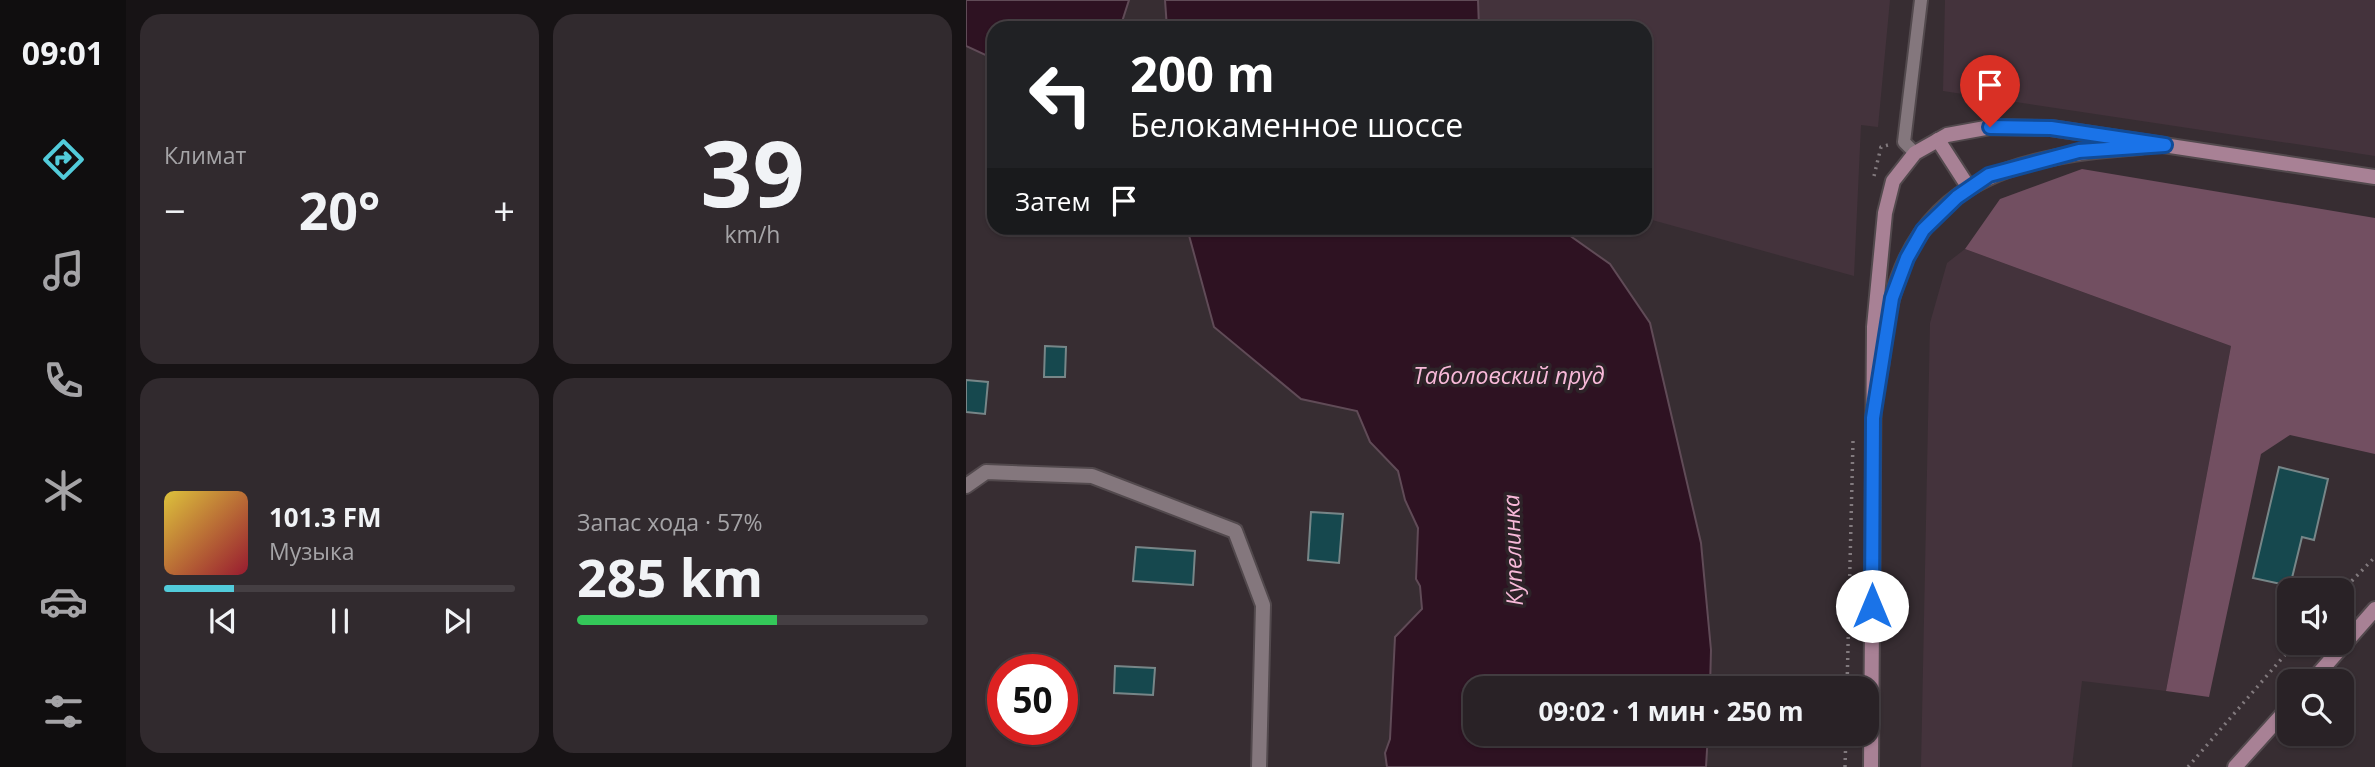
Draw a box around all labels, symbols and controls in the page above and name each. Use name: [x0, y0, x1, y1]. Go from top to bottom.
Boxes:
text: 09:01: [22, 31, 104, 74]
text: 200 m: [1130, 40, 1275, 106]
icon: left: [1015, 49, 1106, 140]
pin: [1960, 55, 2020, 127]
icon: arrive: [1971, 66, 2009, 104]
text: Белокаменное шоссе: [1130, 103, 1463, 146]
text: 39: [700, 110, 805, 234]
icon: directions: [39, 135, 88, 184]
text: Климат: [164, 139, 246, 171]
text: 20°: [299, 174, 380, 245]
icon: arrive: [1105, 182, 1143, 220]
text: Затем: [1015, 183, 1091, 219]
text: −: [164, 184, 186, 236]
text: +: [493, 184, 515, 236]
text: km/h: [725, 218, 780, 250]
icon: music: [39, 246, 88, 295]
icon: phone: [39, 356, 88, 405]
water label: Таболовский пруд: [1413, 359, 1605, 391]
icon: climate: [39, 466, 88, 515]
water label: Купелинка: [1494, 494, 1530, 606]
text: 101.3 FM: [269, 499, 381, 535]
text: Запас хода · 57%: [577, 506, 762, 538]
text: Музыка: [269, 535, 355, 567]
text: 285 km: [577, 541, 763, 612]
position arrow: [1835, 569, 1909, 643]
icon: car: [39, 577, 88, 626]
map controls: [2277, 578, 2354, 746]
button: sound: [2277, 578, 2354, 655]
icon: previous: [204, 602, 242, 640]
icon: pause: [321, 602, 359, 640]
icon: next: [438, 602, 476, 640]
speed limit sign: 50: [987, 654, 1078, 745]
button: search: [2277, 669, 2354, 746]
icon: filters: [39, 687, 88, 736]
text: 09:02 · 1 мин · 250 m: [1538, 693, 1804, 729]

